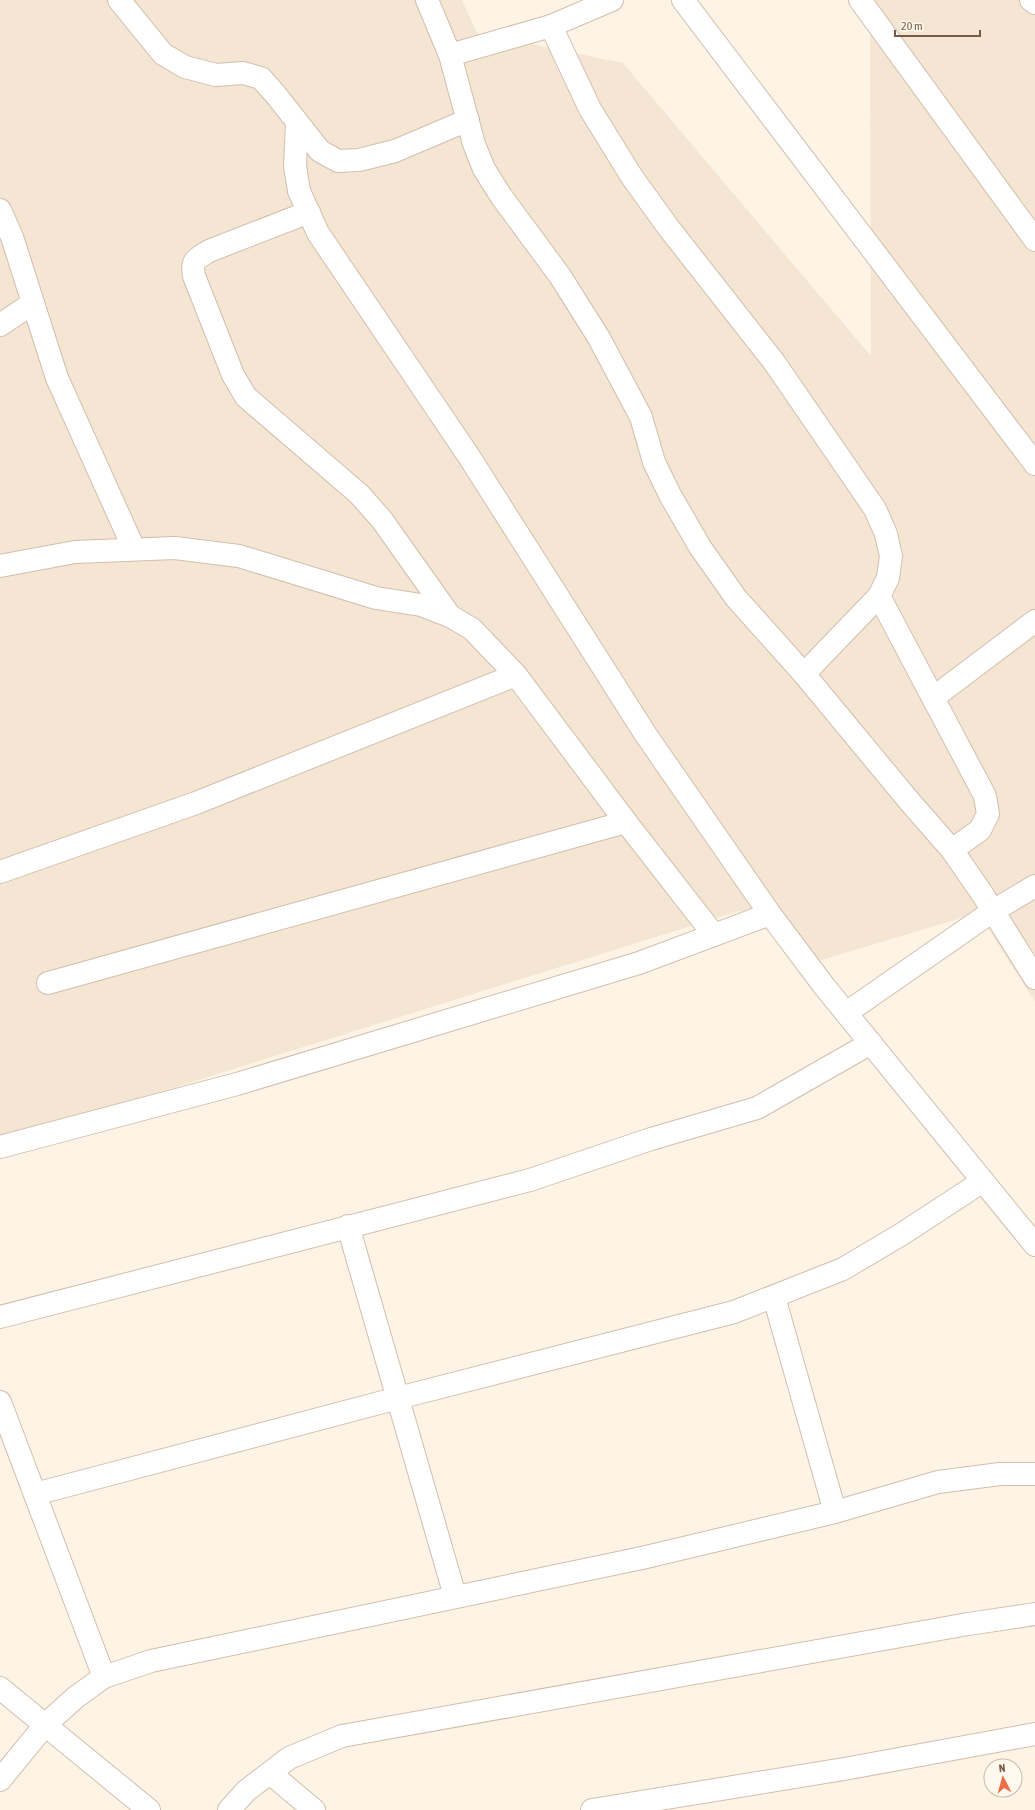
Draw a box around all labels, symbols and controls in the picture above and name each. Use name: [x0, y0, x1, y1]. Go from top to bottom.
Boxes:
scale bar: [895, 12, 980, 38]
text: 20 m: [901, 19, 923, 33]
north arrow: [983, 1758, 1023, 1798]
text: N: [998, 1762, 1006, 1774]

